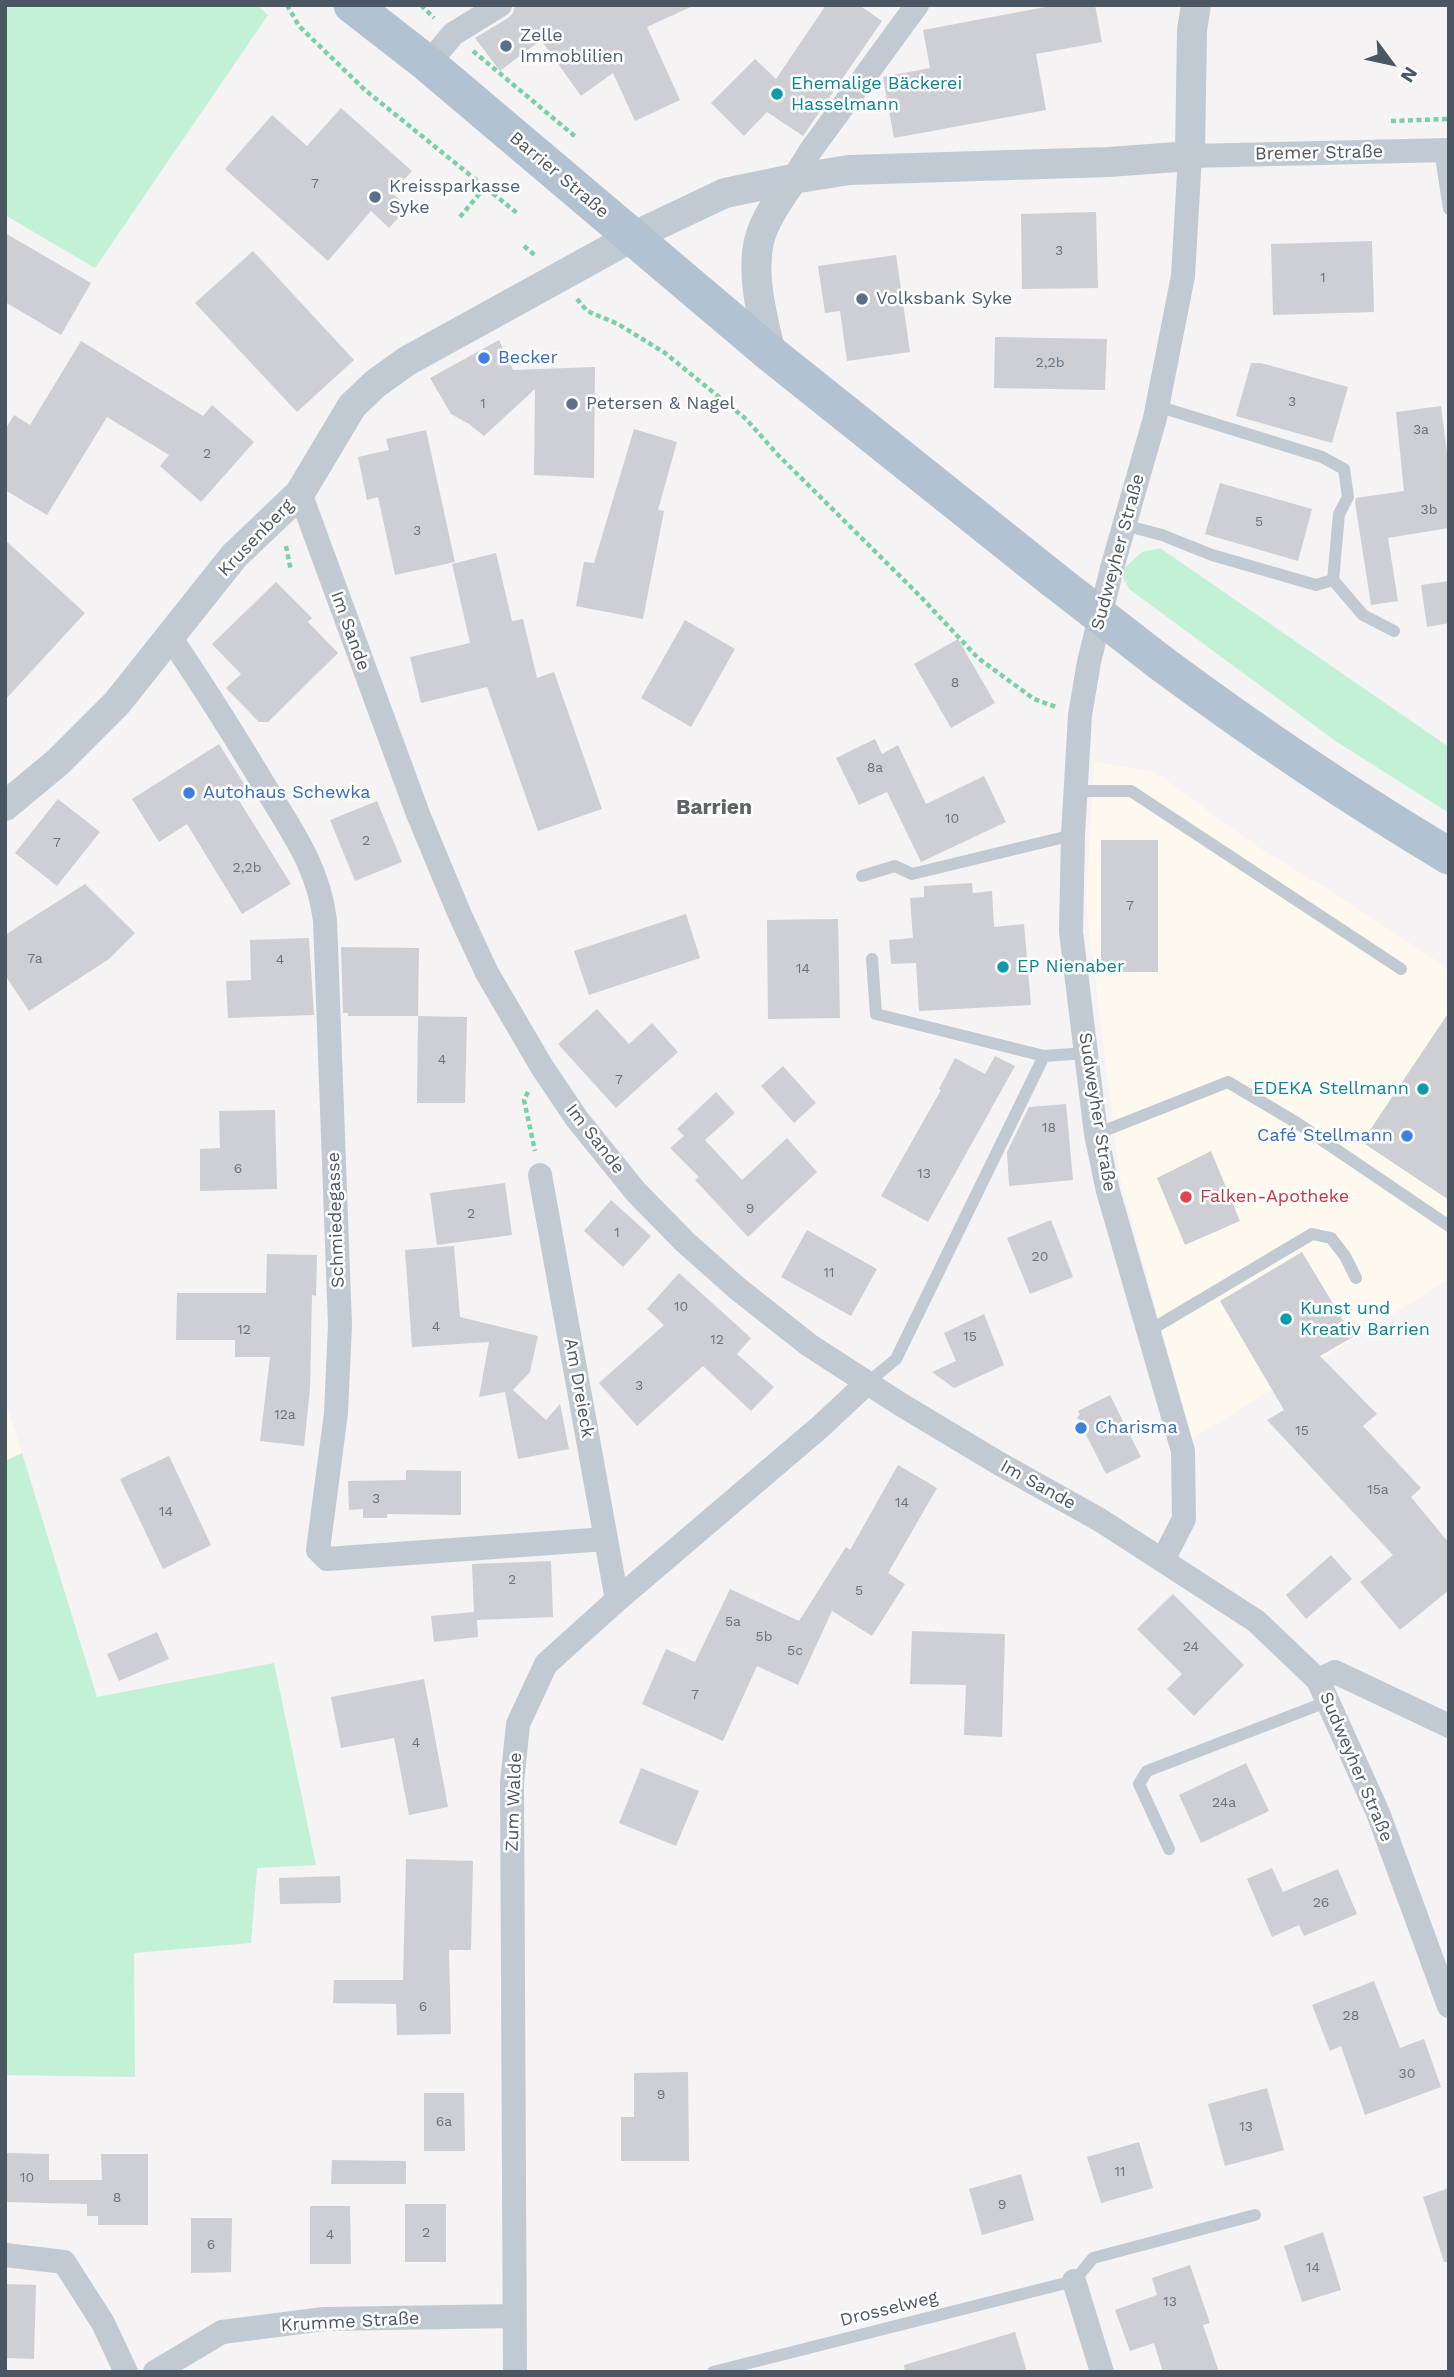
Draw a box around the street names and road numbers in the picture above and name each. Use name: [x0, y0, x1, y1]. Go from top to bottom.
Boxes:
street label: Barrier Straße: [505, 127, 613, 223]
street label: Bremer Straße: [1255, 141, 1383, 165]
street label: Sudweyher Straße: [1087, 472, 1149, 632]
street label: Krusenberg: [214, 495, 298, 581]
street label: Im Sande: [326, 588, 374, 674]
street label: Sudweyher Straße: [1074, 1031, 1120, 1193]
street label: Im Sande: [561, 1100, 629, 1178]
street label: Schmiedegasse: [323, 1152, 349, 1288]
street label: Am Dreieck: [560, 1336, 598, 1440]
street label: Im Sande: [997, 1455, 1079, 1515]
street label: Sudweyher Straße: [1315, 1689, 1397, 1845]
street label: Zum Walde: [501, 1752, 527, 1852]
street label: Drosselweg: [838, 2286, 940, 2332]
street label: Krumme Straße: [280, 2308, 420, 2336]

